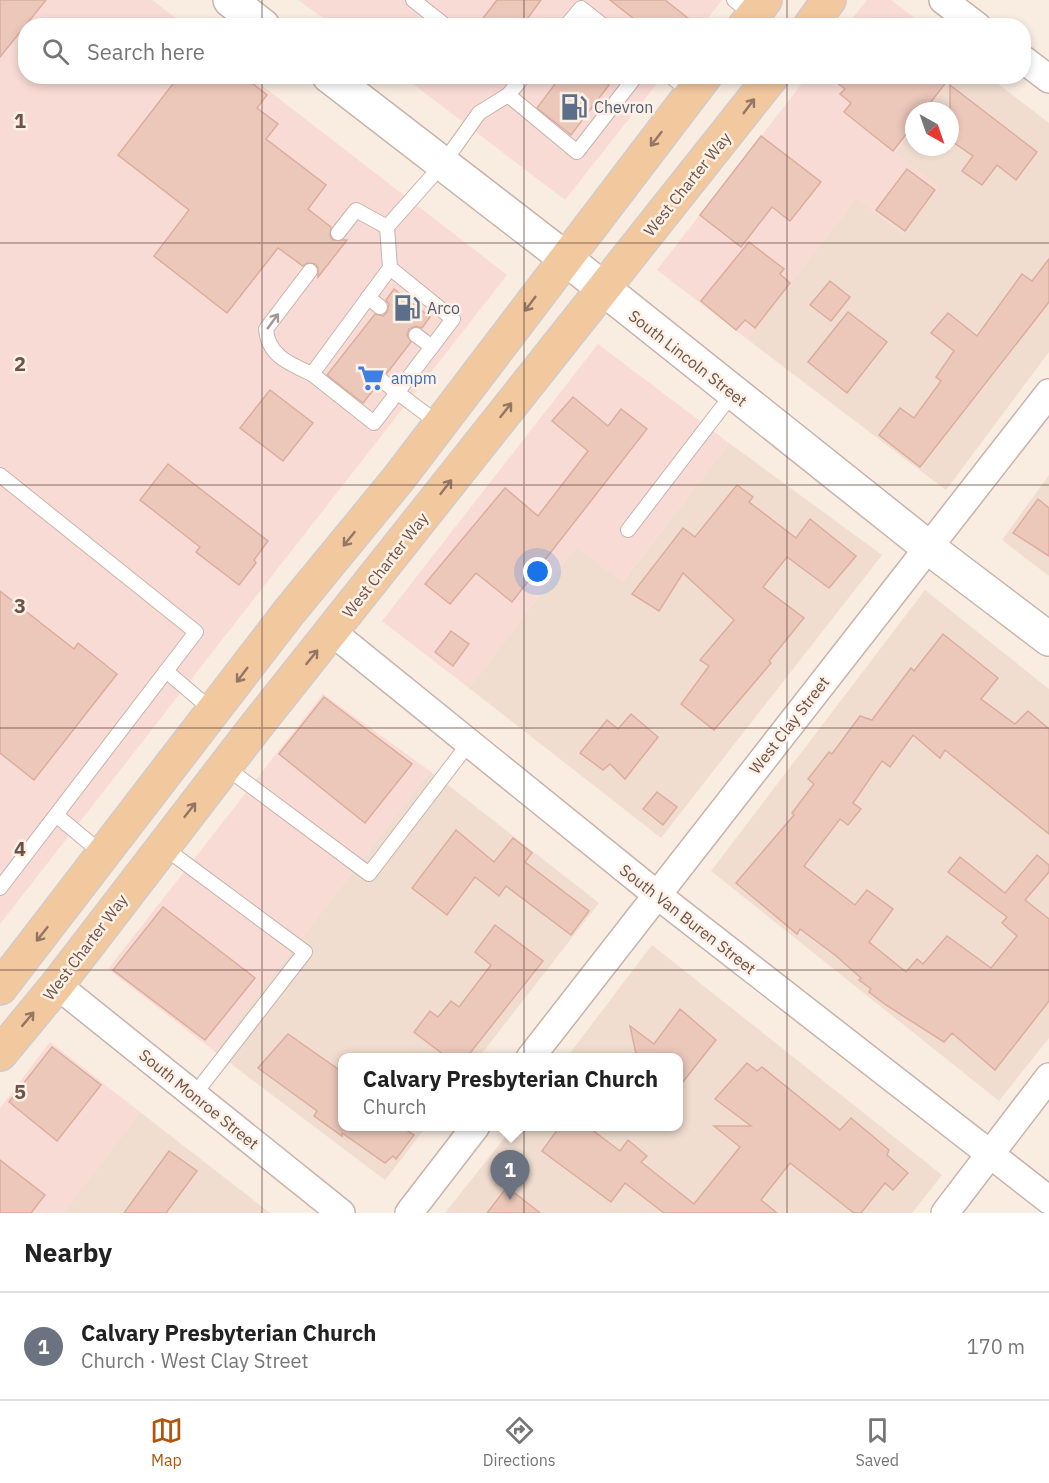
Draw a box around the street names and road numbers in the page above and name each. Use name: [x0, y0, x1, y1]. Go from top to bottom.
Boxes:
street label: West Charter Way: [639, 128, 735, 240]
street label: South Lincoln Street: [625, 305, 751, 411]
street label: West Charter Way: [338, 508, 432, 622]
street label: West Clay Street: [745, 672, 833, 778]
street label: South Van Buren Street: [616, 860, 760, 978]
street label: West Charter Way: [39, 890, 131, 1004]
street label: South Monroe Street: [135, 1045, 263, 1153]

